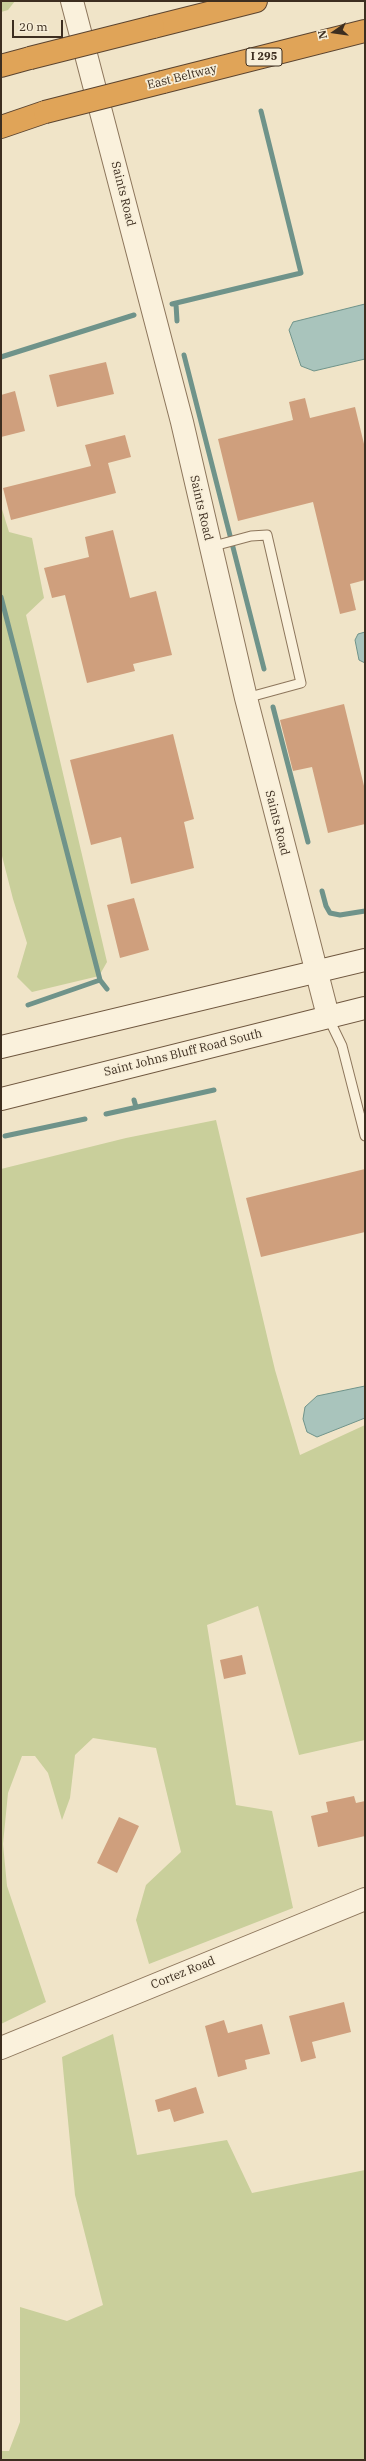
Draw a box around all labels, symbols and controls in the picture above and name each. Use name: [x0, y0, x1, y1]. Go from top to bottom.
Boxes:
scale bar: [14, 12, 65, 38]
north arrow: [314, 12, 354, 52]
text: 20 m: [19, 19, 48, 34]
text: N: [315, 29, 330, 41]
road number: I 295: [246, 48, 282, 66]
street label: East Beltway: [146, 61, 218, 93]
street label: Saints Road: [108, 160, 138, 228]
street label: Saints Road: [186, 474, 216, 542]
street label: Saints Road: [262, 789, 292, 857]
street label: Saint Johns Bluff Road South: [102, 1026, 264, 1080]
street label: Cortez Road: [149, 1954, 217, 1992]

